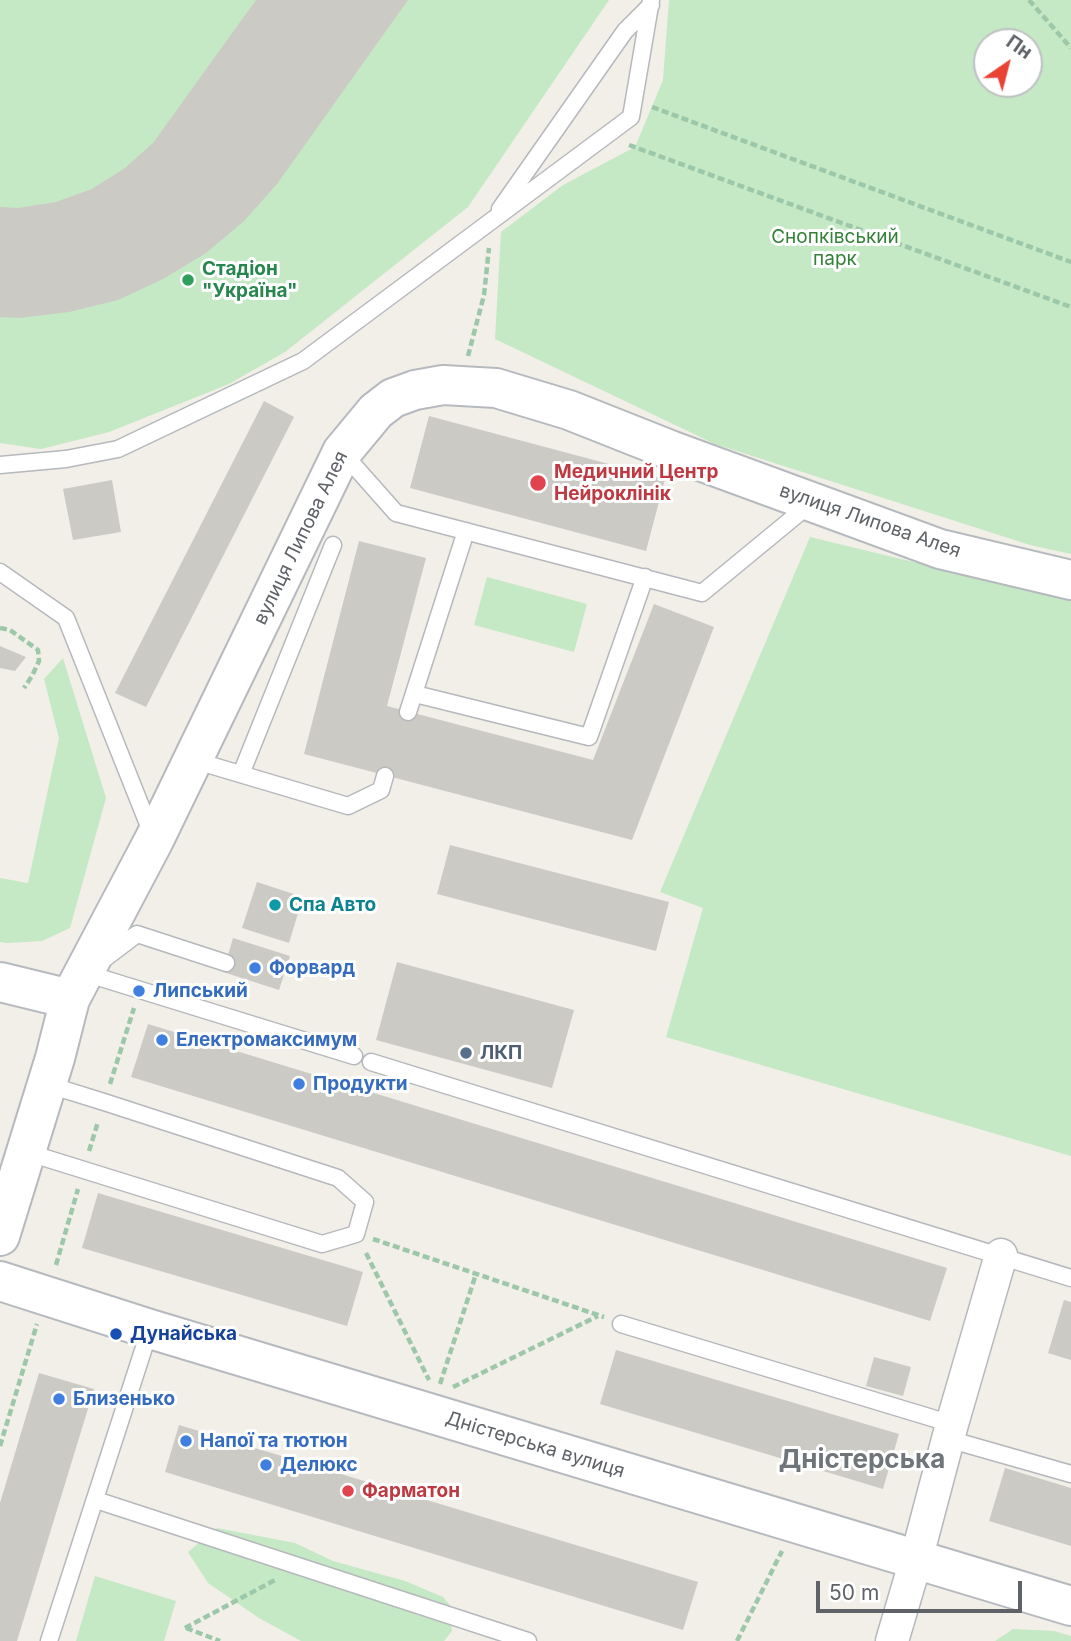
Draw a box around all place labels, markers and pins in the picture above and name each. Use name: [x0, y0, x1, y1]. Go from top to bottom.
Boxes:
place label: Стадіон "Україна": [202, 258, 298, 302]
marker: Стадіон "Україна": [180, 272, 196, 288]
place label: Медичний Центр Нейроклінік: [554, 461, 718, 505]
marker: Медичний Центр Нейроклінік: [528, 473, 548, 493]
place label: Спа Авто: [289, 894, 376, 916]
marker: Спа Авто: [267, 897, 283, 913]
place label: Форвард: [269, 957, 355, 979]
marker: Форвард: [247, 960, 263, 976]
place label: Липський: [153, 980, 248, 1002]
marker: Липський: [131, 983, 147, 999]
place label: Електромаксимум: [176, 1029, 357, 1051]
marker: Електромаксимум: [154, 1032, 170, 1048]
place label: ЛКП: [480, 1042, 522, 1064]
marker: ЛКП: [458, 1045, 474, 1061]
place label: Продукти: [313, 1073, 408, 1095]
marker: Продукти: [291, 1076, 307, 1092]
place label: Дунайська: [130, 1323, 237, 1345]
marker: Дунайська: [108, 1326, 124, 1342]
place label: Близенько: [73, 1388, 175, 1410]
marker: Близенько: [51, 1391, 67, 1407]
place label: Напої та тютюн: [200, 1430, 348, 1452]
marker: Напої та тютюн: [178, 1433, 194, 1449]
place label: Делюкс: [280, 1454, 358, 1476]
marker: Делюкс: [258, 1457, 274, 1473]
place label: Фарматон: [362, 1480, 460, 1502]
marker: Фарматон: [340, 1483, 356, 1499]

